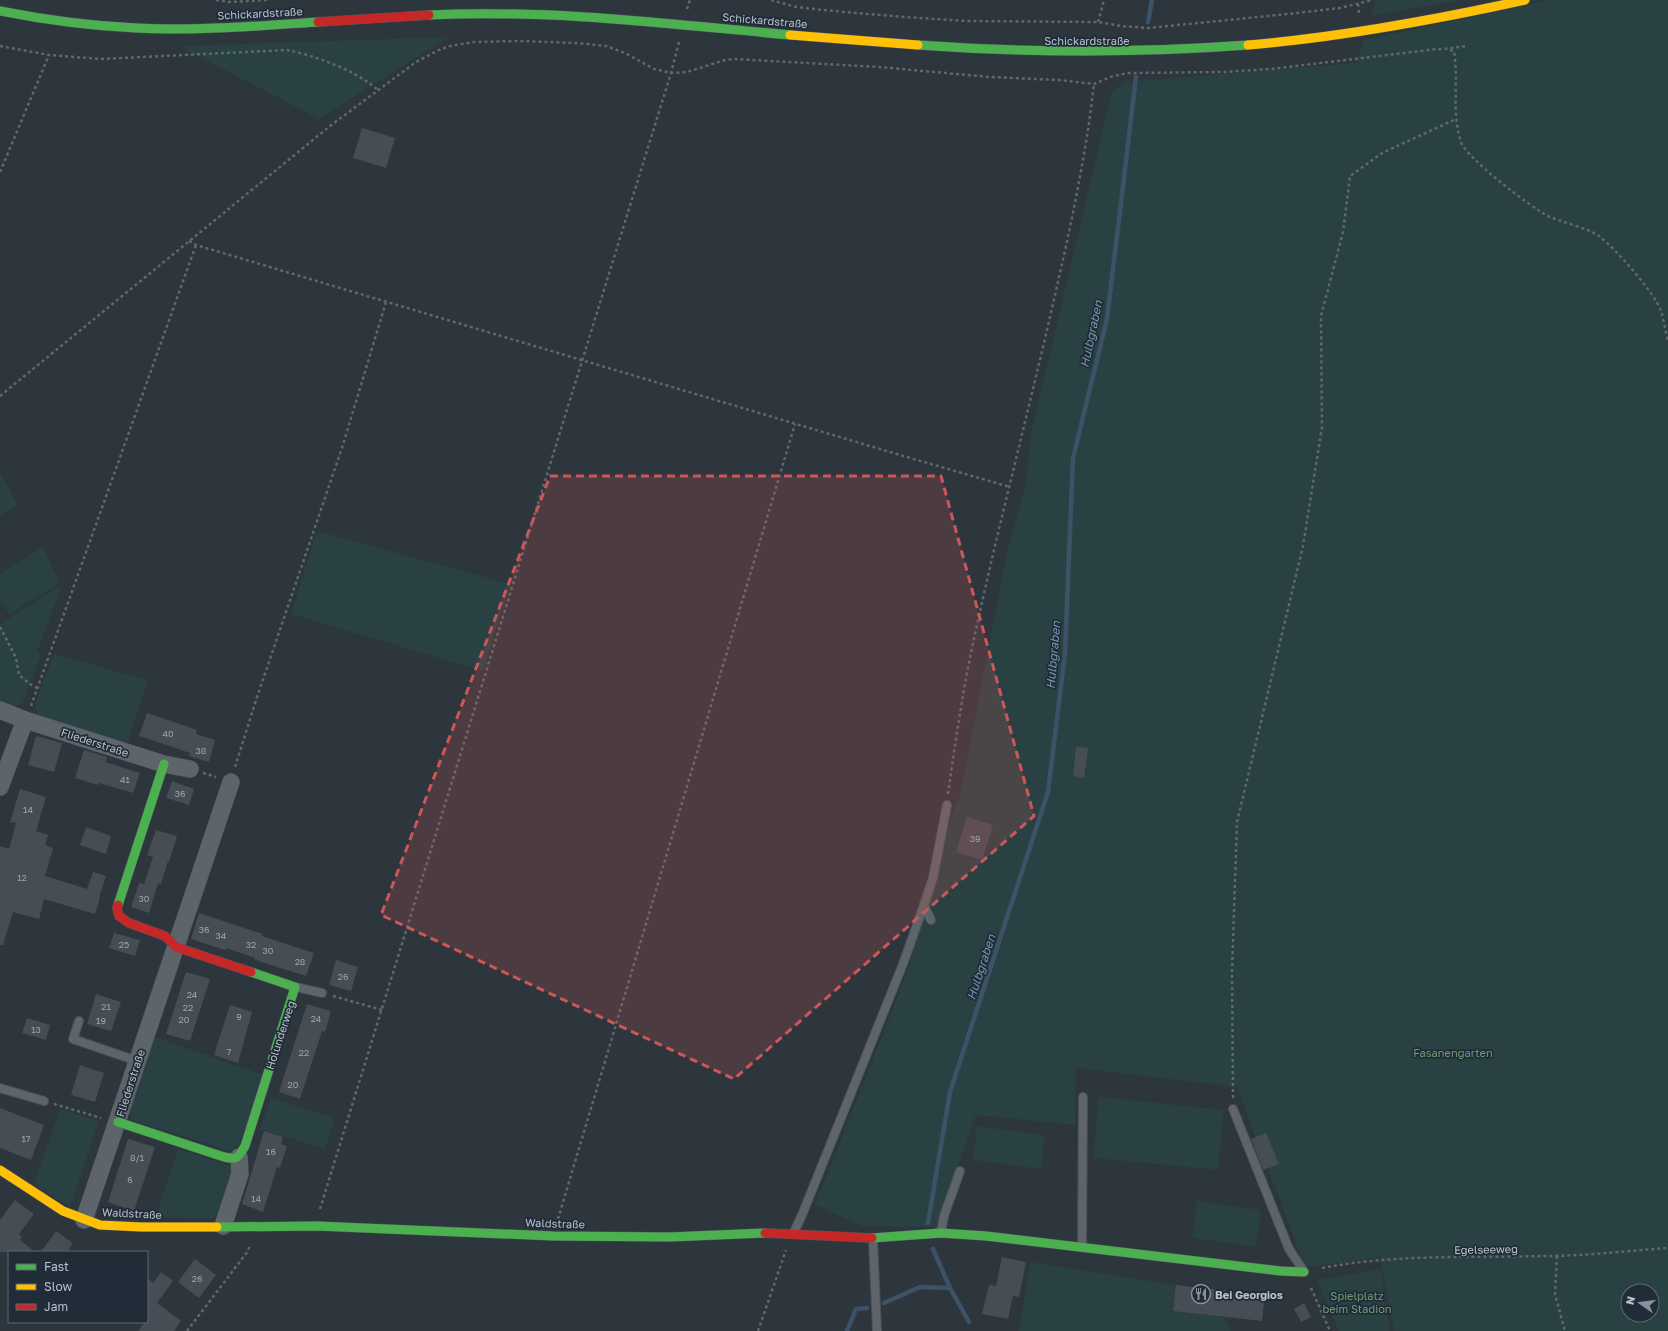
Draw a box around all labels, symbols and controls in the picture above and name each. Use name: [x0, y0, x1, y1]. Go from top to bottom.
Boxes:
street label: Schickardstraße: [217, 4, 303, 22]
street label: Schickardstraße: [722, 10, 808, 30]
street label: Schickardstraße: [1044, 34, 1130, 47]
water label: Hulbgraben: [1077, 299, 1106, 369]
water label: Hulbgraben: [1043, 620, 1063, 690]
street label: Fliederstraße: [60, 725, 130, 759]
house number: 40: [162, 728, 174, 739]
house number: 38: [196, 745, 206, 756]
house number: 41: [120, 774, 131, 785]
house number: 36: [175, 788, 185, 799]
house number: 14: [23, 804, 33, 815]
house number: 39: [970, 833, 980, 844]
house number: 12: [17, 872, 27, 883]
house number: 30: [139, 893, 150, 904]
house number: 36: [199, 924, 209, 935]
house number: 34: [216, 930, 227, 941]
water label: Hulbgraben: [963, 932, 999, 1002]
house number: 25: [119, 939, 129, 950]
house number: 32: [246, 939, 256, 950]
house number: 30: [263, 945, 274, 956]
house number: 28: [295, 956, 305, 967]
house number: 26: [338, 971, 348, 982]
house number: 24: [187, 989, 198, 1000]
street label: Holunderweg: [263, 999, 297, 1071]
house number: 21: [101, 1001, 111, 1012]
house number: 22: [183, 1002, 193, 1013]
house number: 9: [236, 1011, 242, 1022]
house number: 24: [311, 1013, 322, 1024]
house number: 20: [179, 1014, 190, 1025]
house number: 19: [96, 1015, 106, 1026]
house number: 13: [31, 1024, 41, 1035]
house number: 7: [227, 1046, 232, 1057]
park label: Fasanengarten: [1413, 1046, 1493, 1059]
house number: 22: [299, 1047, 309, 1058]
street label: Fliederstraße: [113, 1048, 147, 1118]
house number: 20: [288, 1079, 299, 1090]
house number: 17: [21, 1133, 31, 1144]
house number: 16: [266, 1146, 276, 1157]
house number: 8/1: [130, 1152, 145, 1163]
house number: 6: [127, 1174, 133, 1185]
house number: 14: [251, 1193, 261, 1204]
street label: Waldstraße: [102, 1205, 162, 1221]
street label: Waldstraße: [525, 1215, 585, 1231]
street label: Egelseeweg: [1454, 1242, 1518, 1256]
legend: [8, 1251, 148, 1323]
text: Fast: [44, 1259, 69, 1274]
house number: 26: [192, 1273, 202, 1284]
text: Slow: [44, 1279, 72, 1294]
restaurant icon: Bei Georgios: [1190, 1283, 1212, 1305]
north arrow: [1620, 1283, 1660, 1323]
place label: Bei Georgios: [1215, 1288, 1283, 1301]
park label: Spielplatz beim Stadion: [1322, 1289, 1392, 1315]
text: N: [1622, 1295, 1637, 1306]
text: Jam: [44, 1299, 68, 1314]

